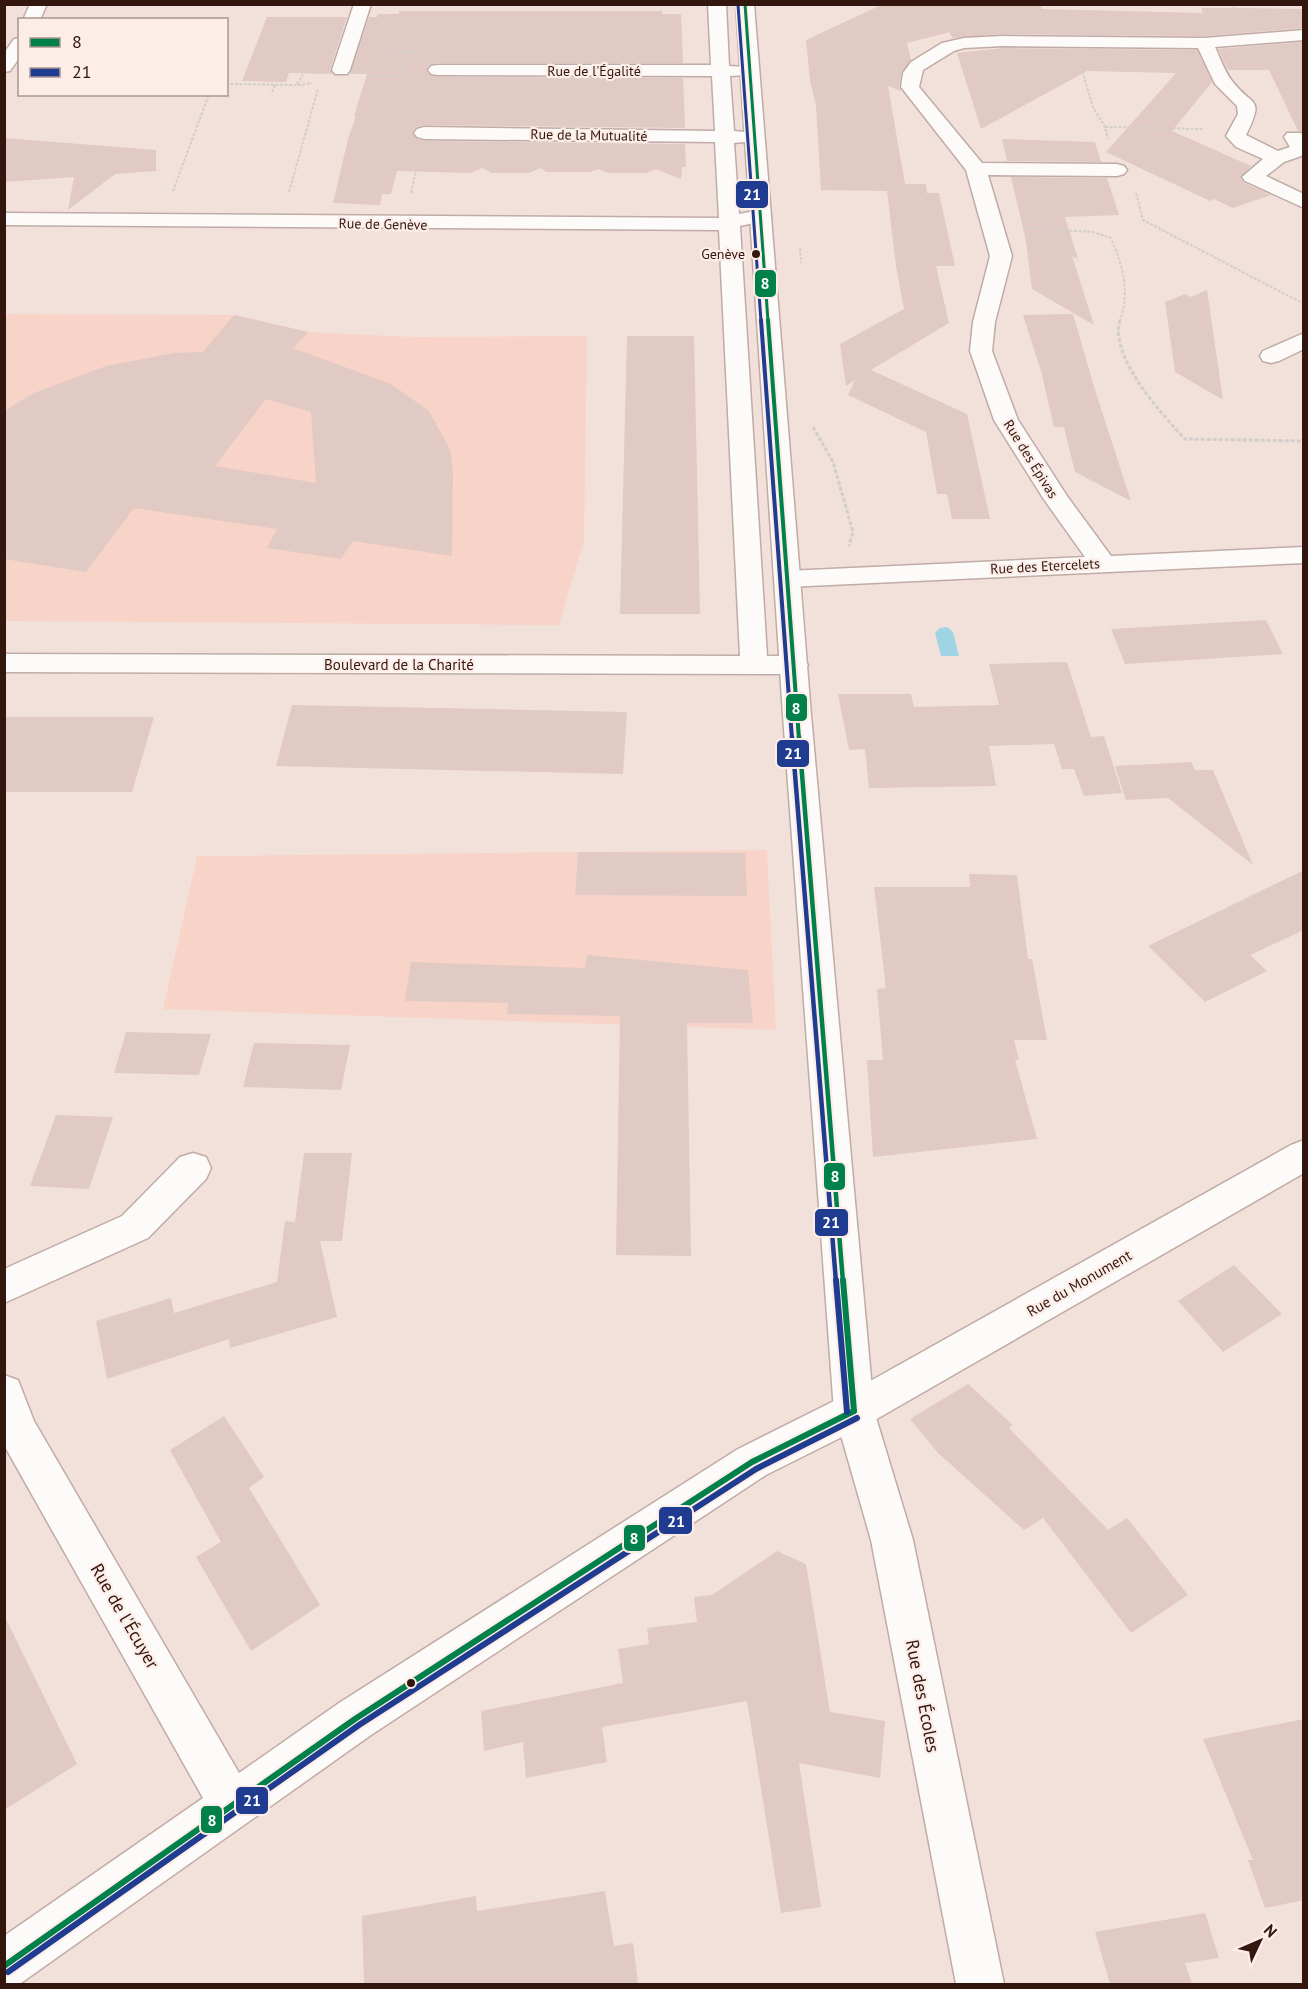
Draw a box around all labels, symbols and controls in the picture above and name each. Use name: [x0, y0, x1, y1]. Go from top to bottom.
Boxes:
legend: [18, 18, 228, 96]
text: 8: [72, 30, 82, 53]
text: 21: [72, 60, 92, 83]
street label: Rue de l'Égalité: [547, 62, 641, 80]
street label: Rue de la Mutualité: [530, 125, 648, 145]
line badge: 21: [735, 180, 769, 209]
text: 21: [743, 184, 761, 204]
street label: Rue de Genève: [338, 214, 428, 234]
place label: Genève: [701, 245, 745, 263]
marker: Genève: [750, 248, 762, 260]
line badge: 8: [754, 269, 777, 298]
text: 8: [760, 273, 770, 293]
street label: Rue des Épivas: [1000, 416, 1062, 502]
street label: Rue des Etercelets: [990, 554, 1100, 578]
street label: Boulevard de la Charité: [324, 655, 474, 674]
line badge: 8: [785, 693, 808, 722]
text: 8: [791, 698, 801, 718]
line badge: 21: [776, 739, 810, 768]
text: 21: [784, 743, 802, 763]
line badge: 8: [823, 1162, 846, 1191]
text: 8: [830, 1166, 840, 1186]
line badge: 21: [814, 1208, 849, 1237]
text: 21: [822, 1212, 840, 1232]
street label: Rue du Monument: [1023, 1245, 1135, 1321]
line badge: 21: [658, 1506, 693, 1535]
text: 21: [667, 1511, 685, 1531]
line badge: 8: [623, 1524, 646, 1552]
text: 8: [629, 1528, 639, 1548]
street label: Rue de l'Écuyer: [86, 1559, 164, 1673]
street label: Rue des Écoles: [901, 1638, 945, 1754]
unlabelled marker: [405, 1677, 417, 1689]
line badge: 21: [235, 1786, 269, 1815]
text: 21: [243, 1790, 261, 1810]
line badge: 8: [200, 1805, 223, 1834]
text: 8: [207, 1810, 217, 1830]
north arrow: [1230, 1911, 1290, 1971]
text: N: [1260, 1920, 1282, 1941]

